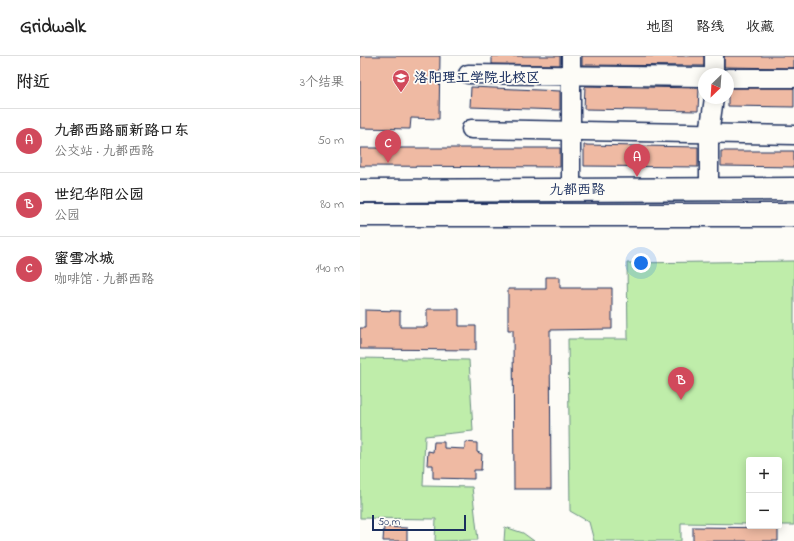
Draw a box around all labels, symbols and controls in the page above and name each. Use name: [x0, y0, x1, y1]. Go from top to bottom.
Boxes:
text: Gridwalk: [20, 14, 86, 41]
text: 地图: [646, 17, 674, 38]
text: 路线: [696, 17, 724, 38]
text: 收藏: [746, 17, 774, 38]
school or university icon: 洛阳理工学院北校区: [391, 68, 411, 93]
place label: 洛阳理工学院北校区: [414, 68, 540, 89]
north arrow: [698, 68, 734, 104]
text: 附近: [16, 70, 50, 95]
text: 3个结果: [300, 73, 344, 92]
text: 九都西路丽新路口东: [54, 120, 189, 142]
pin: C: [375, 130, 401, 163]
text: A: [25, 131, 33, 150]
text: 50 m: [318, 131, 344, 150]
text: 公交站 · 九都西路: [54, 142, 154, 161]
pin: A: [624, 144, 650, 177]
street label: 九都西路: [549, 180, 605, 201]
text: 世纪华阳公园: [54, 184, 144, 206]
text: B: [25, 195, 33, 214]
text: 80 m: [320, 195, 344, 214]
text: 公园: [54, 206, 80, 225]
text: 蜜雪冰城: [54, 248, 114, 270]
your location: [631, 253, 651, 273]
text: C: [25, 259, 33, 278]
text: 140 m: [316, 259, 344, 278]
text: 咖啡馆 · 九都西路: [54, 270, 154, 289]
pin: B: [668, 367, 694, 400]
map controls: [746, 457, 782, 529]
button: +: [746, 457, 782, 493]
button: −: [746, 493, 782, 529]
scale bar: [372, 513, 466, 532]
text: 50 m: [378, 514, 400, 530]

